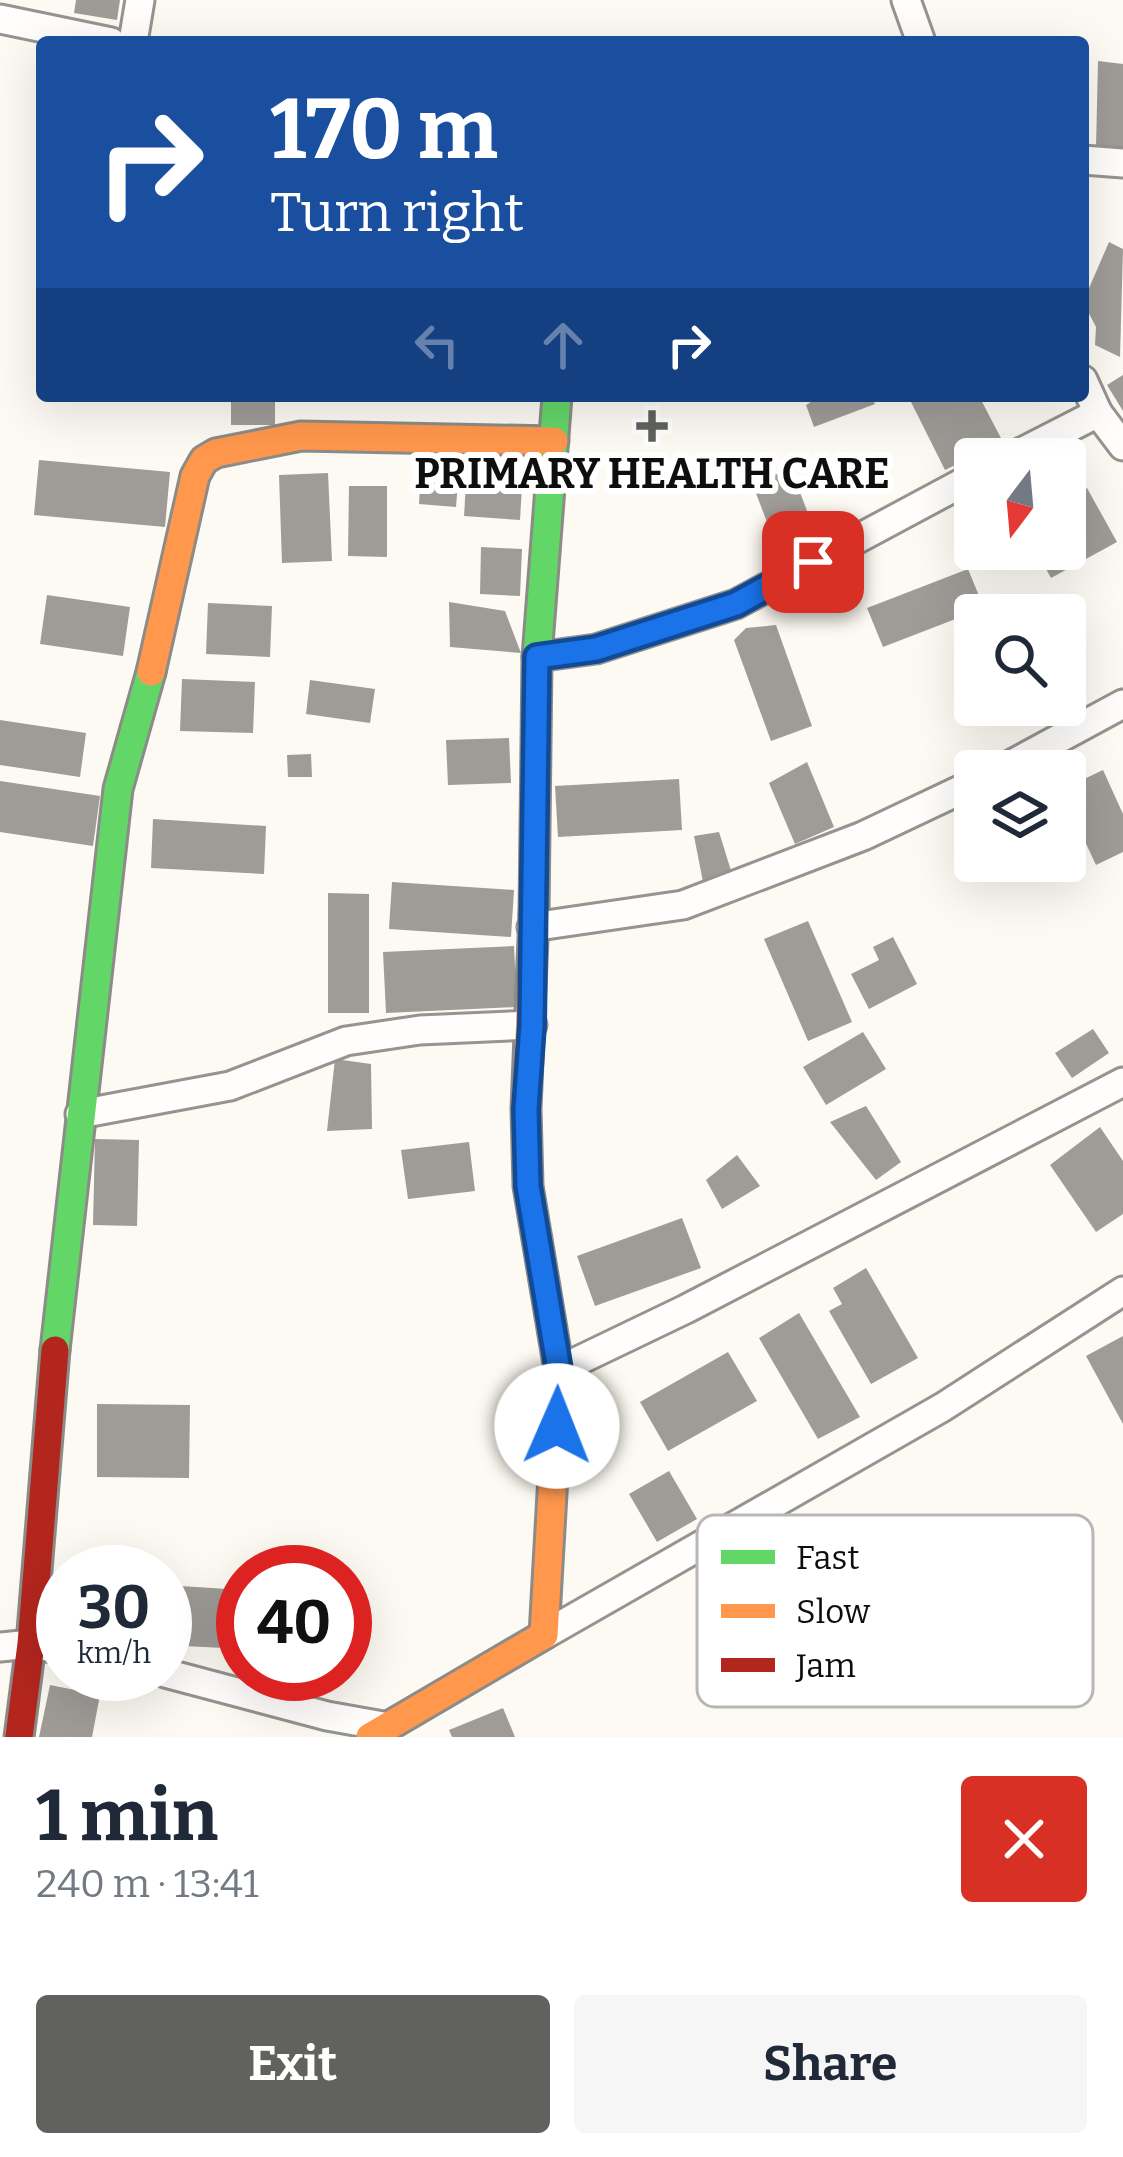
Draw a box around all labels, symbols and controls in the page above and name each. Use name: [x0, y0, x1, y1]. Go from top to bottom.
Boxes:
text: 170 m: [270, 79, 498, 180]
icon: right: [72, 84, 228, 240]
text: Turn right: [270, 181, 524, 245]
icon: left: [404, 312, 470, 378]
icon: ahead: [530, 312, 596, 378]
icon: right: [656, 312, 722, 378]
marker: PRIMARY HEALTH CARE: [636, 410, 668, 442]
north arrow: [954, 438, 1086, 570]
map controls: [954, 438, 1086, 882]
place label: PRIMARY HEALTH CARE: [414, 449, 890, 499]
pin: [762, 511, 864, 613]
icon: arrive: [780, 529, 846, 595]
button: search: [954, 594, 1086, 726]
button: layers: [954, 750, 1086, 882]
position arrow: [494, 1363, 620, 1489]
legend: [697, 1515, 1093, 1707]
text: Fast: [796, 1538, 859, 1578]
speed limit sign: 40: [216, 1545, 372, 1701]
text: 30: [78, 1572, 150, 1644]
text: Slow: [796, 1592, 871, 1632]
text: km/h: [77, 1635, 151, 1671]
text: Jam: [795, 1646, 856, 1686]
text: 1 min: [36, 1773, 218, 1859]
button: close: [961, 1776, 1087, 1902]
text: 240 m · 13:41: [36, 1861, 259, 1907]
button: Exit: [36, 1995, 550, 2133]
button: Share: [574, 1995, 1087, 2133]

